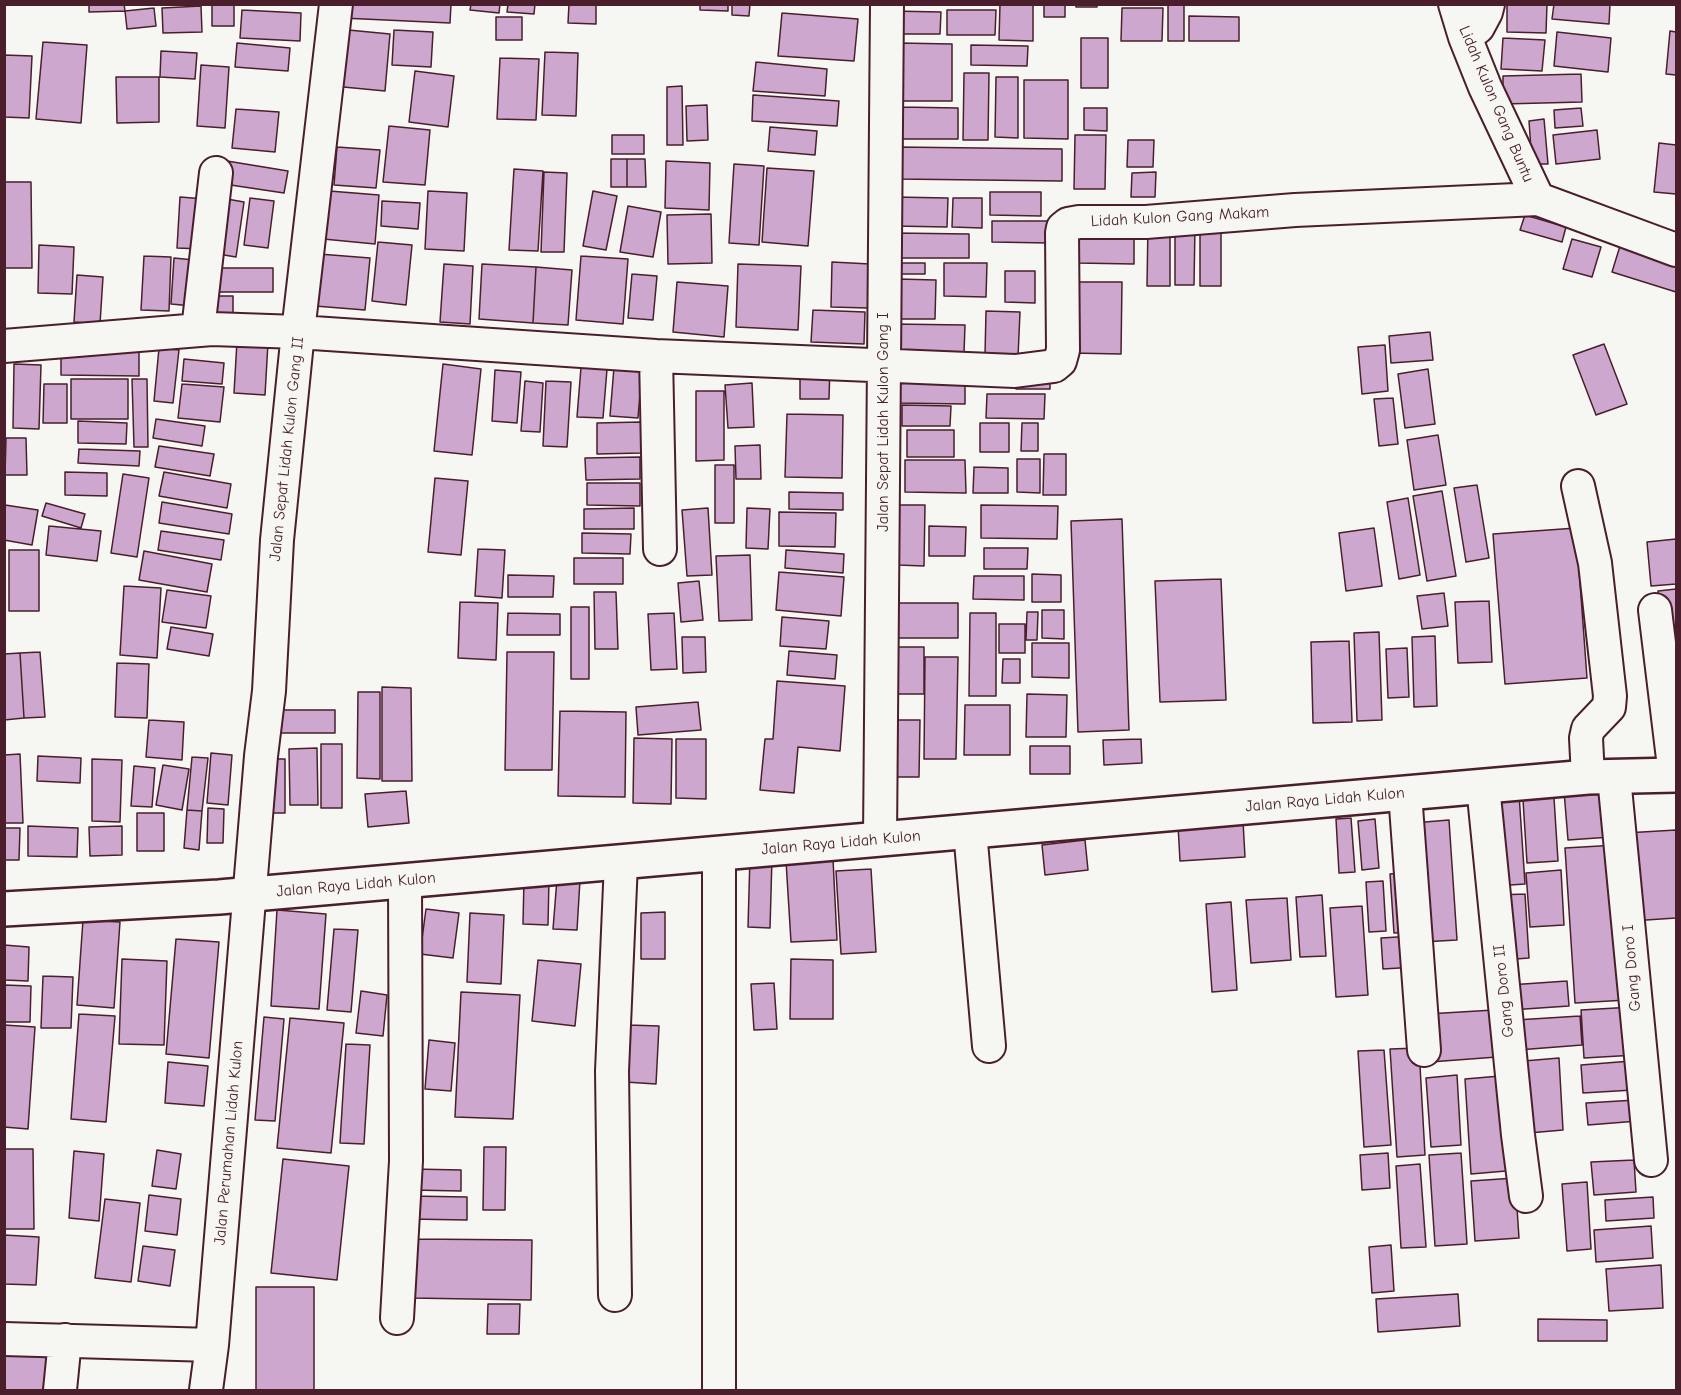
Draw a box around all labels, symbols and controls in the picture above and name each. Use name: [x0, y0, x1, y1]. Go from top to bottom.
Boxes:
street label: Lidah Kulon Gang Buntu: [1454, 23, 1538, 185]
street label: Lidah Kulon Gang Makam: [1090, 203, 1270, 231]
street label: Jalan Sepat Lidah Kulon Gang I: [873, 312, 893, 532]
street label: Jalan Sepat Lidah Kulon Gang II: [266, 336, 308, 562]
street label: Jalan Raya Lidah Kulon: [1245, 783, 1405, 817]
street label: Jalan Raya Lidah Kulon: [761, 826, 921, 860]
street label: Jalan Raya Lidah Kulon: [276, 868, 436, 902]
street label: Gang Doro I: [1619, 924, 1645, 1012]
street label: Gang Doro II: [1490, 944, 1518, 1038]
street label: Jalan Perumahan Lidah Kulon: [210, 1040, 248, 1246]

